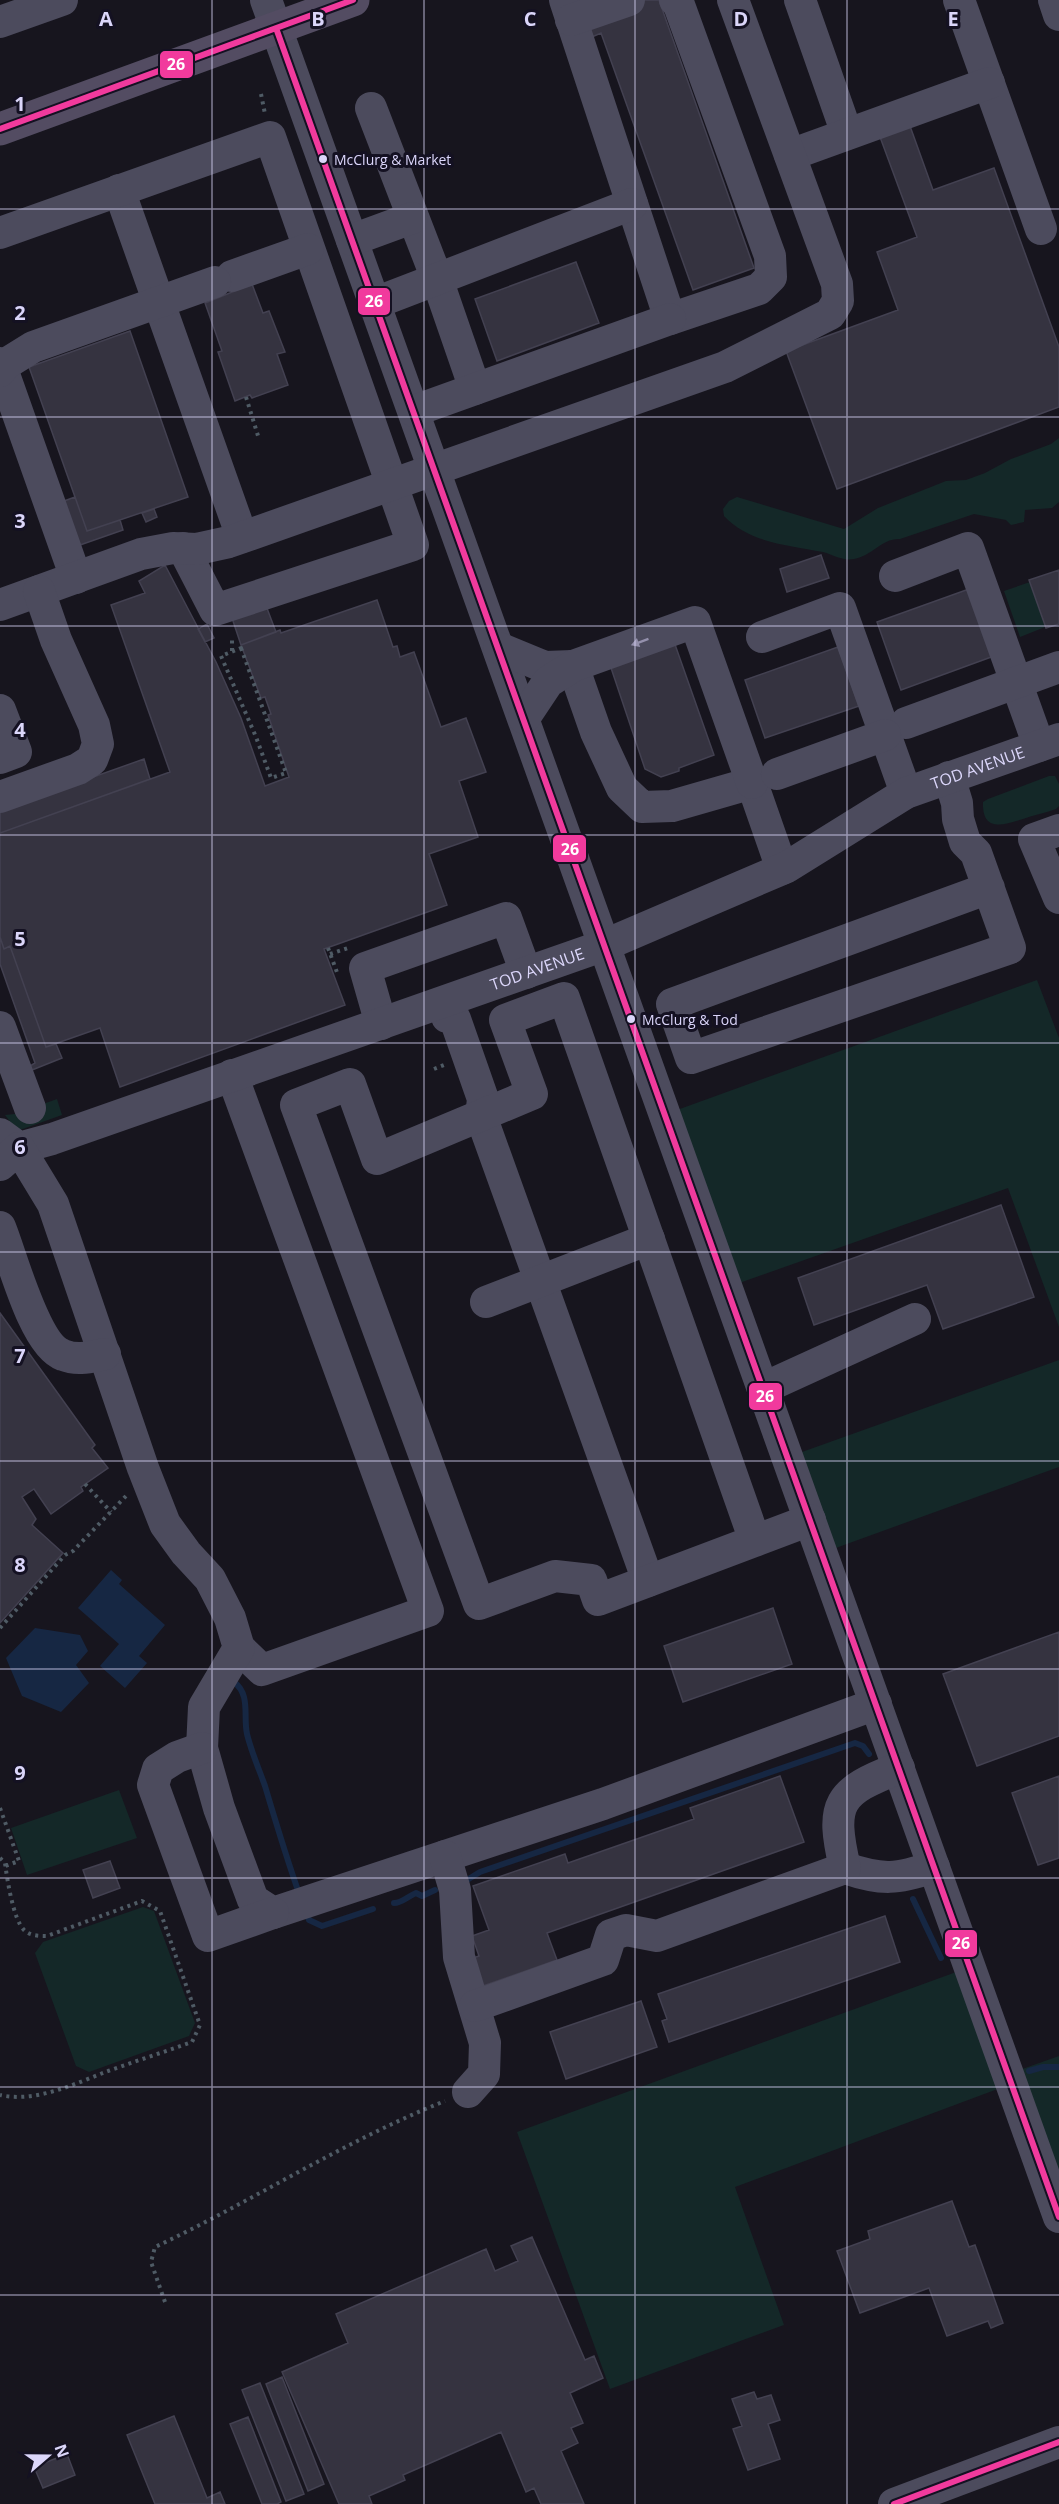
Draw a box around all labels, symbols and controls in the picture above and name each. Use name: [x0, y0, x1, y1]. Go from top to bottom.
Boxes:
text: A: [99, 5, 113, 32]
text: B: [311, 5, 325, 32]
text: C: [524, 5, 537, 32]
text: D: [734, 5, 748, 32]
text: E: [947, 5, 959, 32]
line badge: 26: [159, 50, 194, 79]
text: 26: [167, 53, 185, 75]
text: 1: [14, 90, 26, 117]
place label: McClurg & Market: [334, 150, 451, 169]
marker: McClurg & Market: [317, 153, 329, 165]
line badge: 26: [357, 287, 391, 316]
text: 26: [365, 290, 383, 312]
text: 2: [14, 299, 26, 326]
text: 3: [14, 507, 26, 534]
one-way arrow: [631, 637, 649, 647]
text: 4: [14, 716, 26, 743]
street label: TOD AVENUE: [928, 741, 1028, 794]
line badge: 26: [552, 834, 587, 863]
text: 26: [561, 838, 579, 860]
text: 5: [14, 925, 26, 952]
street label: TOD AVENUE: [487, 942, 587, 995]
place label: McClurg & Tod: [642, 1010, 738, 1029]
marker: McClurg & Tod: [625, 1013, 637, 1025]
text: 6: [14, 1133, 26, 1160]
text: 7: [14, 1342, 26, 1369]
line badge: 26: [748, 1382, 783, 1411]
text: 26: [756, 1385, 774, 1407]
text: 8: [14, 1551, 26, 1578]
text: 9: [14, 1759, 26, 1786]
line badge: 26: [944, 1929, 978, 1958]
text: 26: [952, 1932, 970, 1954]
north arrow: [18, 2426, 78, 2486]
text: N: [50, 2441, 75, 2461]

